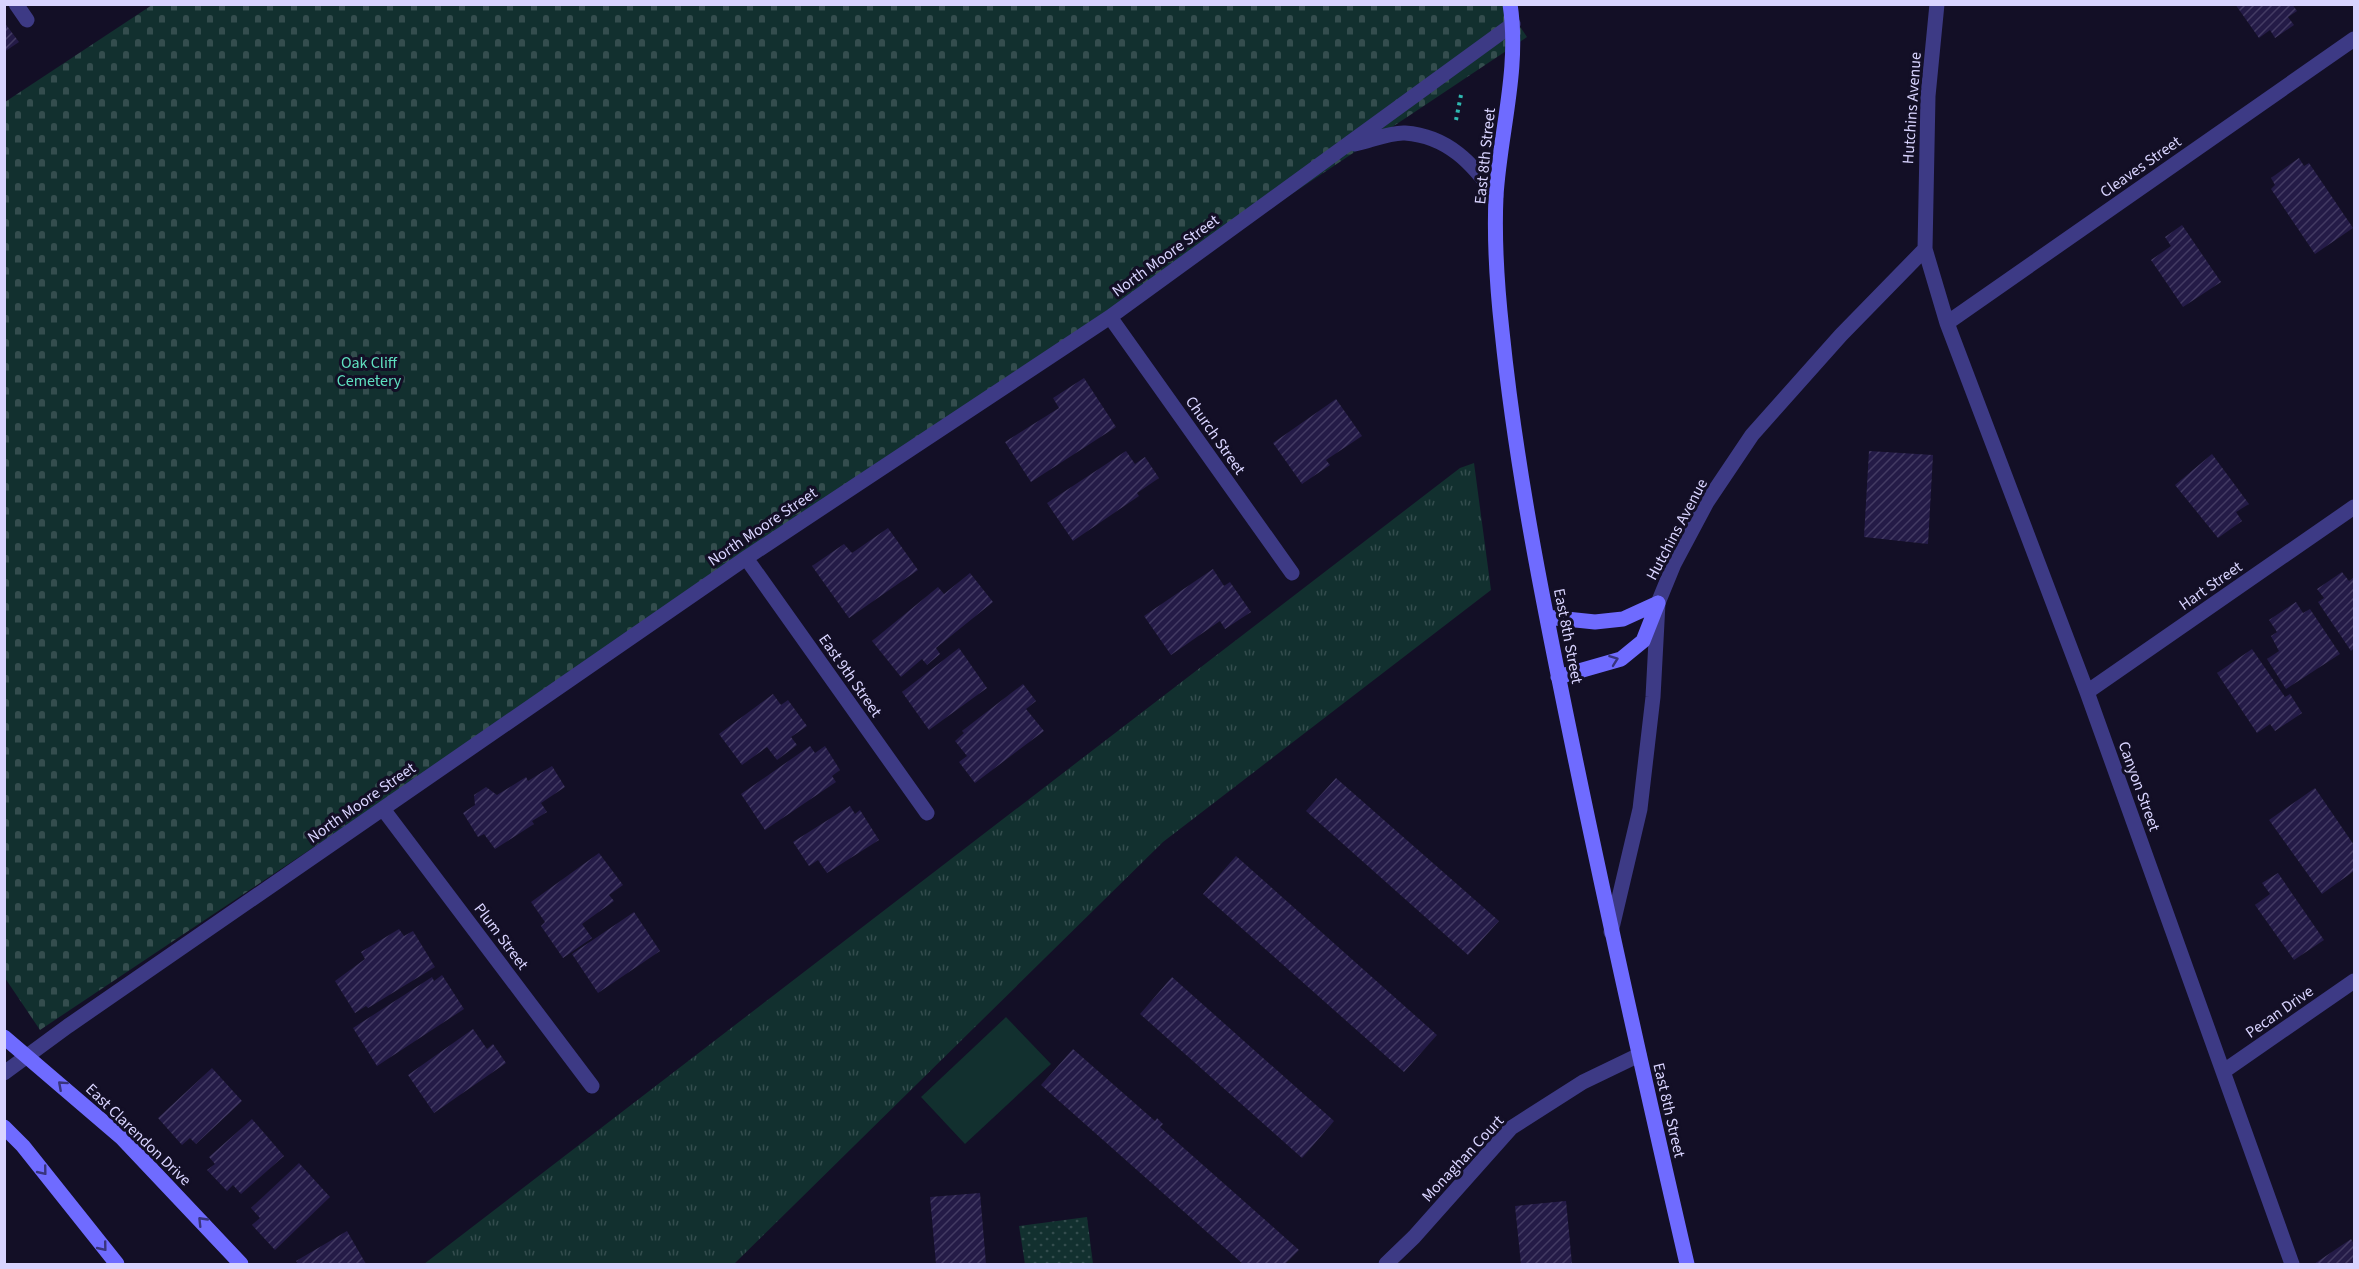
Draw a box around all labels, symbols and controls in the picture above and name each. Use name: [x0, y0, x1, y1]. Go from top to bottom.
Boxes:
street label: Hutchins Avenue: [1897, 51, 1927, 165]
street label: East 8th Street: [1469, 106, 1501, 205]
street label: Cleaves Street: [2096, 130, 2186, 203]
street label: North Moore Street: [1108, 209, 1224, 302]
park label: Oak Cliff Cemetery: [337, 352, 402, 392]
street label: Church Street: [1180, 392, 1251, 480]
street label: Hutchins Avenue: [1641, 475, 1713, 584]
street label: North Moore Street: [704, 482, 822, 572]
street label: Hart Street: [2174, 556, 2247, 616]
street label: East 8th Street: [1548, 587, 1588, 686]
street label: East 9th Street: [813, 630, 887, 722]
one-way arrow: [1608, 655, 1619, 668]
street label: Canyon Street: [2113, 738, 2166, 835]
street label: North Moore Street: [303, 757, 421, 848]
street label: Plum Street: [469, 899, 534, 975]
street label: Pecan Drive: [2241, 980, 2318, 1043]
street label: East 8th Street: [1647, 1061, 1691, 1160]
street label: East Clarendon Drive: [81, 1079, 196, 1191]
one-way arrow: [58, 1081, 69, 1092]
street label: Monaghan Court: [1417, 1110, 1509, 1207]
one-way arrow: [36, 1165, 47, 1176]
one-way arrow: [198, 1218, 209, 1228]
one-way arrow: [96, 1240, 107, 1251]

